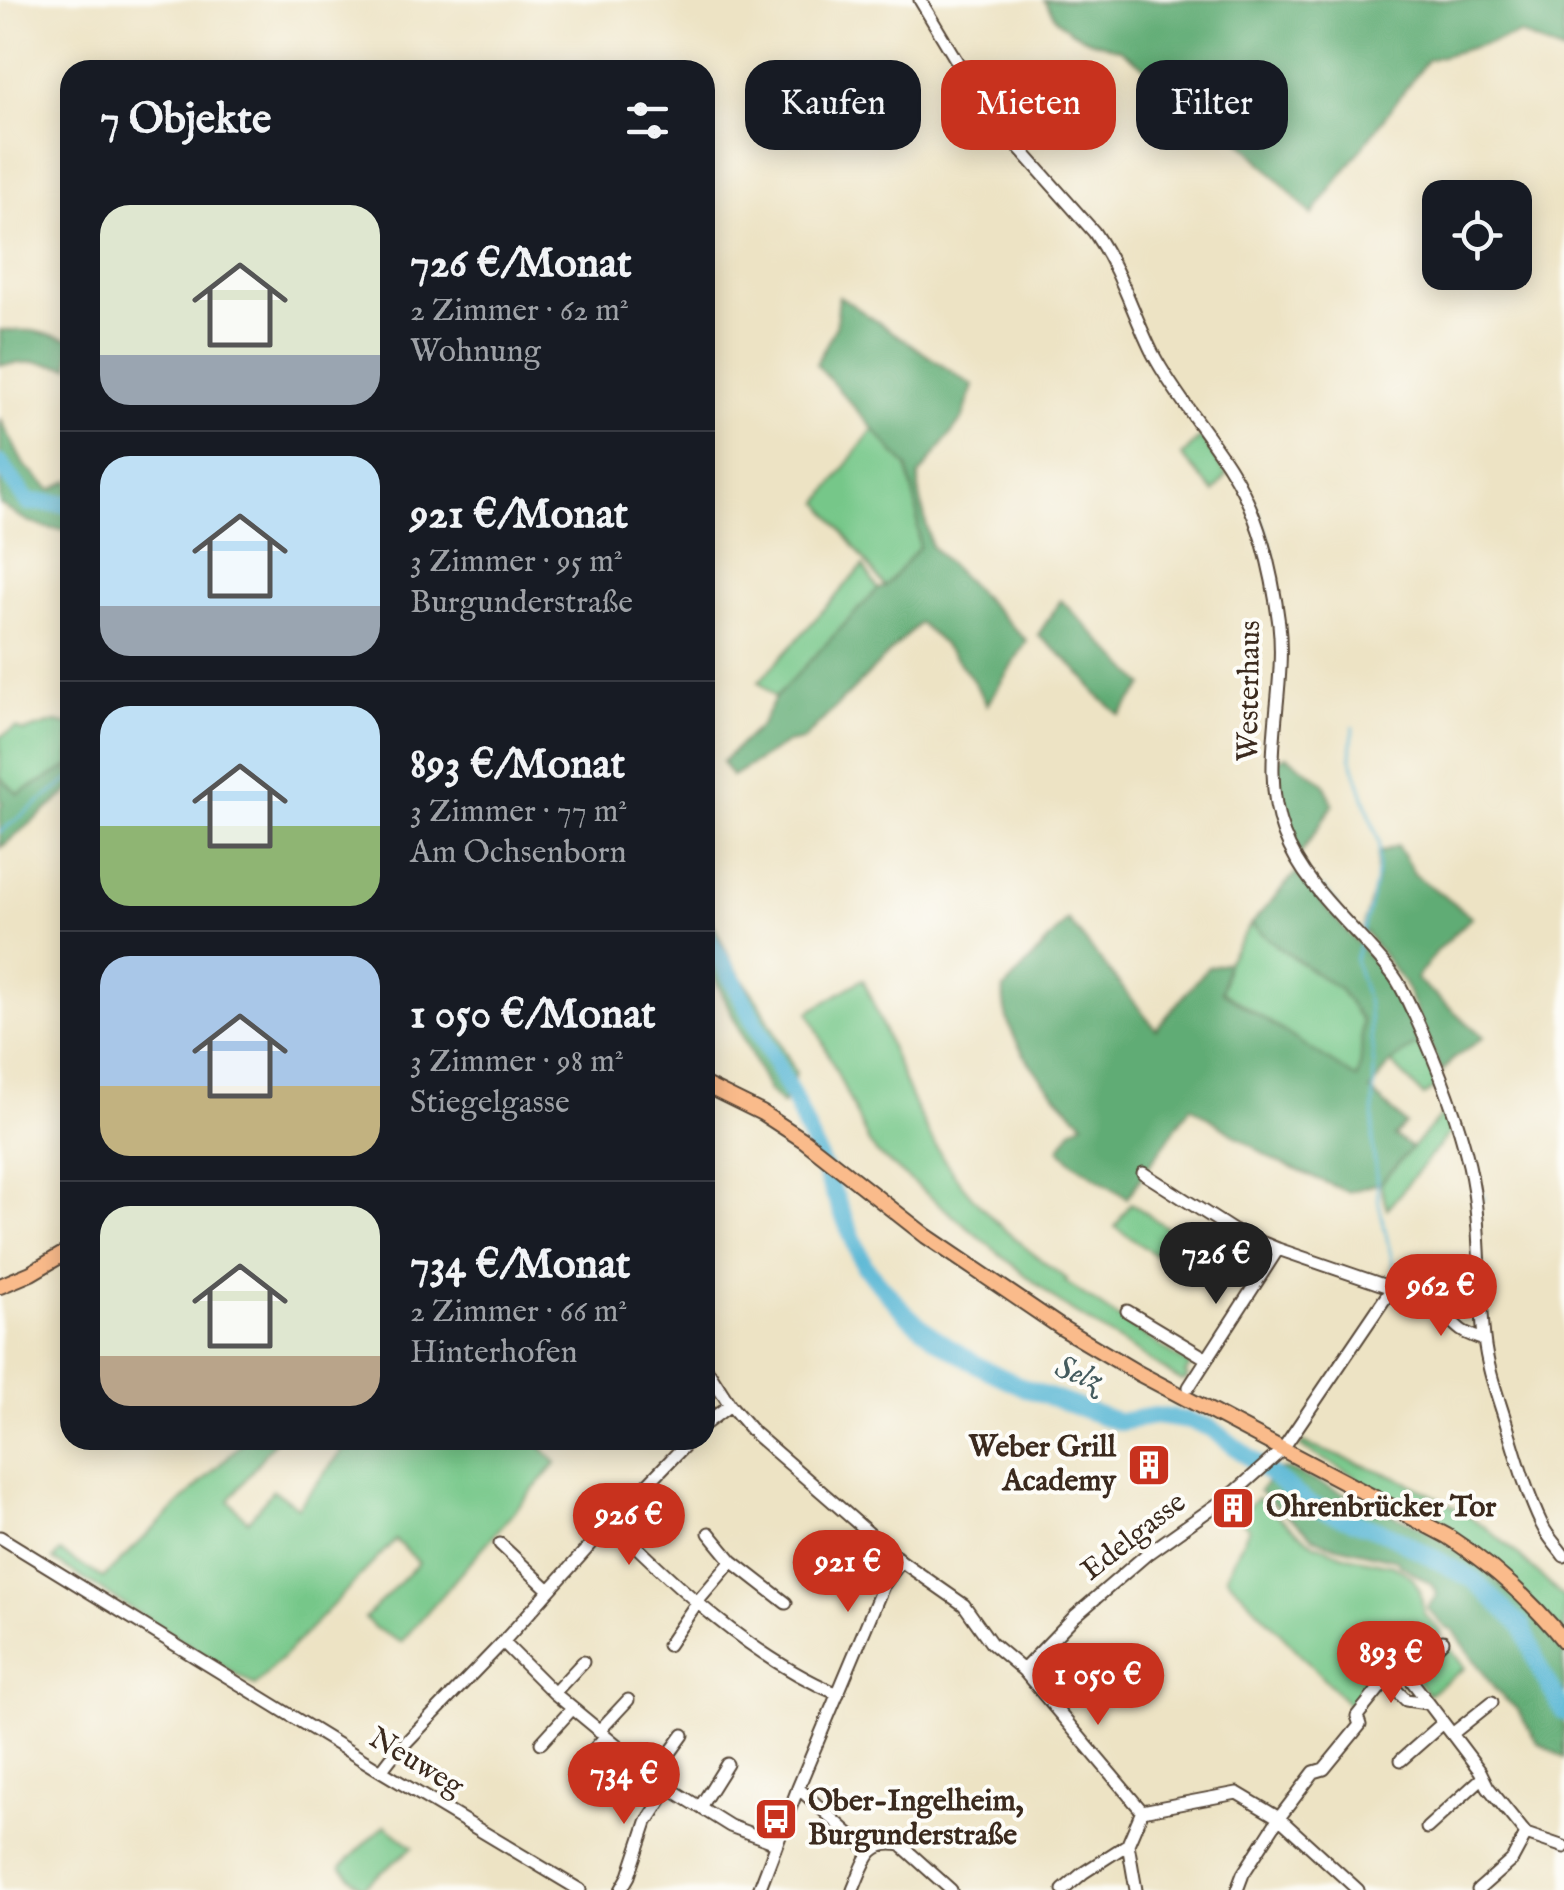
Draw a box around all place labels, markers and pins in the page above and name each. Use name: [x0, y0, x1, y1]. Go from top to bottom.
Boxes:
pin: 726 €: [1146, 1222, 1286, 1307]
pin: 962 €: [1371, 1254, 1511, 1339]
place label: Weber Grill Academy: [967, 1429, 1117, 1501]
building icon: Weber Grill Academy: [1126, 1442, 1172, 1488]
pin: 926 €: [559, 1483, 699, 1568]
building icon: Ohrenbrücker Tor: [1210, 1485, 1256, 1531]
place label: Ohrenbrücker Tor: [1266, 1489, 1497, 1527]
pin: 921 €: [778, 1530, 918, 1615]
pin: 893 €: [1321, 1621, 1461, 1706]
pin: 1 050 €: [1006, 1643, 1190, 1728]
pin: 734 €: [554, 1742, 694, 1827]
place label: Ober-Ingelheim, Burgunderstraße: [808, 1783, 1024, 1855]
bus stop icon: Ober-Ingelheim, Burgunderstraße: [753, 1796, 799, 1842]

